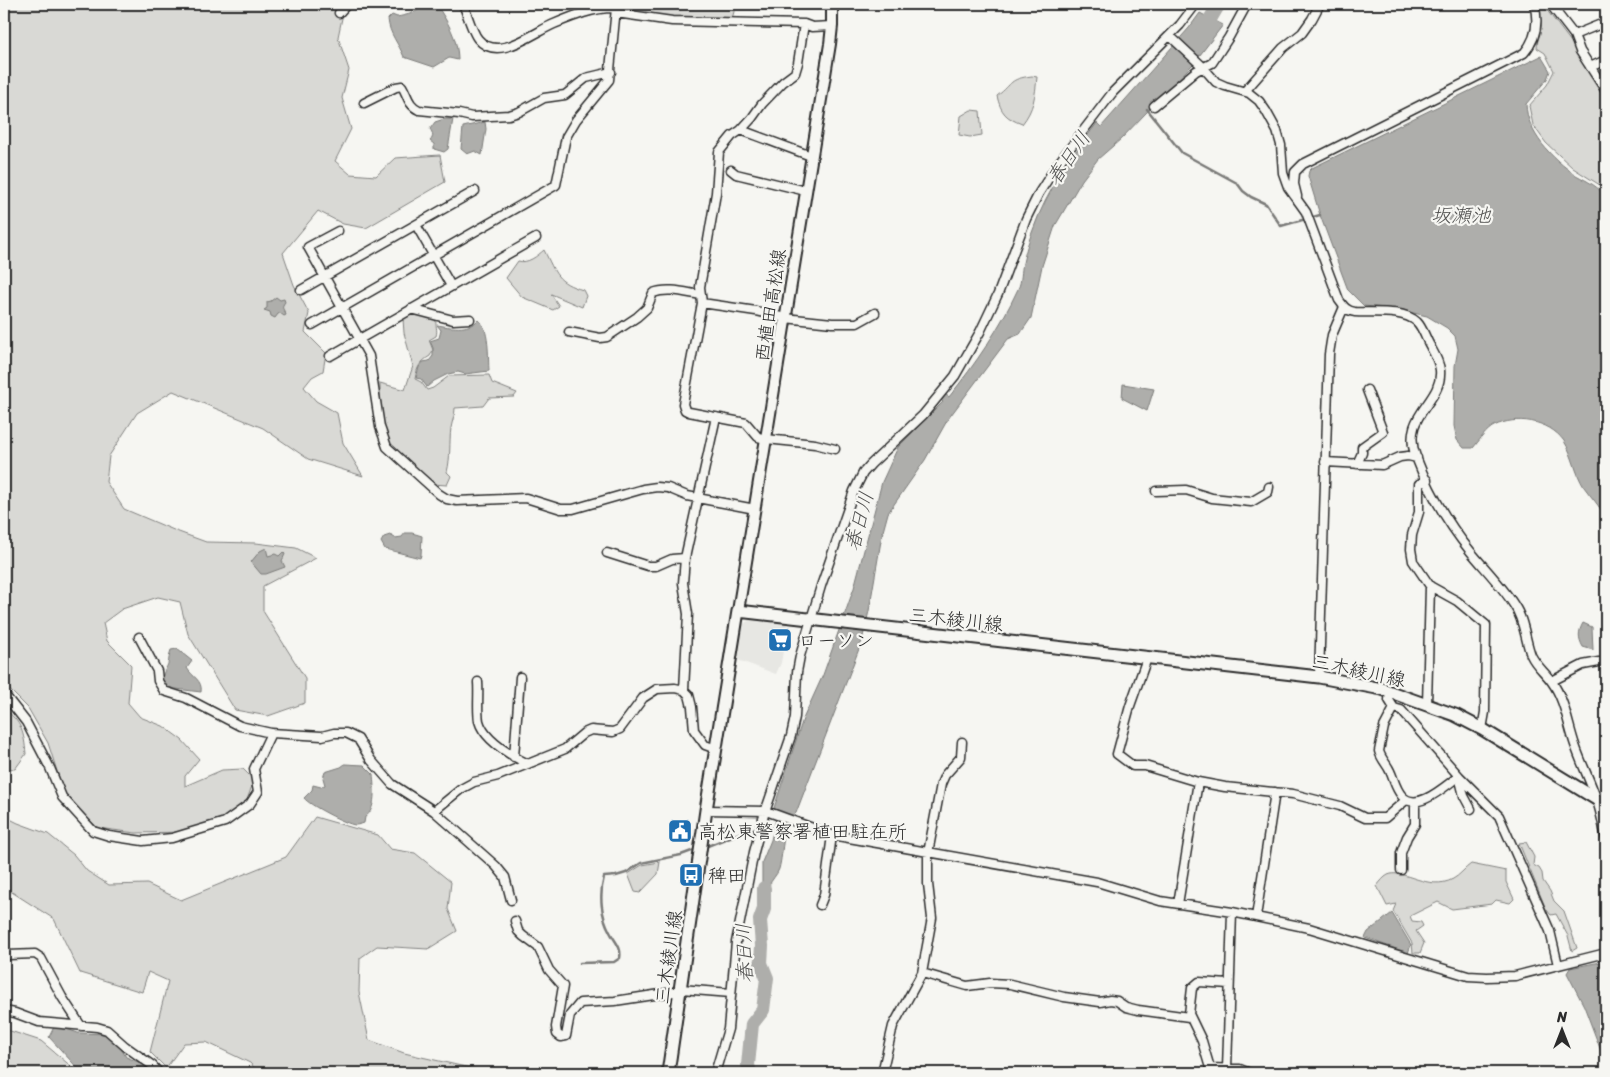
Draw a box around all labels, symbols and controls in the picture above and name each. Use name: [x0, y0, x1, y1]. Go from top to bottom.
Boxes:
water label: 春日川: [1037, 124, 1100, 193]
water label: 坂瀬池: [1431, 198, 1492, 233]
street label: 西植田高松線: [745, 246, 796, 364]
water label: 春日川: [835, 488, 884, 555]
street label: 三木綾川線: [907, 598, 1005, 641]
place label: ローソン: [798, 624, 874, 657]
supermarket icon: ローソン: [767, 627, 793, 653]
street label: 三木綾川線: [1309, 644, 1409, 697]
place label: 高松東警察署植田駐在所: [698, 815, 907, 848]
public building icon: 高松東警察署植田駐在所: [667, 818, 693, 844]
place label: 稗田: [708, 859, 746, 892]
bus stop icon: 稗田: [678, 862, 704, 888]
street label: 三木綾川線: [646, 908, 691, 1006]
water label: 春日川: [726, 922, 763, 984]
north arrow: [1538, 1004, 1588, 1054]
text: N: [1556, 1005, 1567, 1030]

